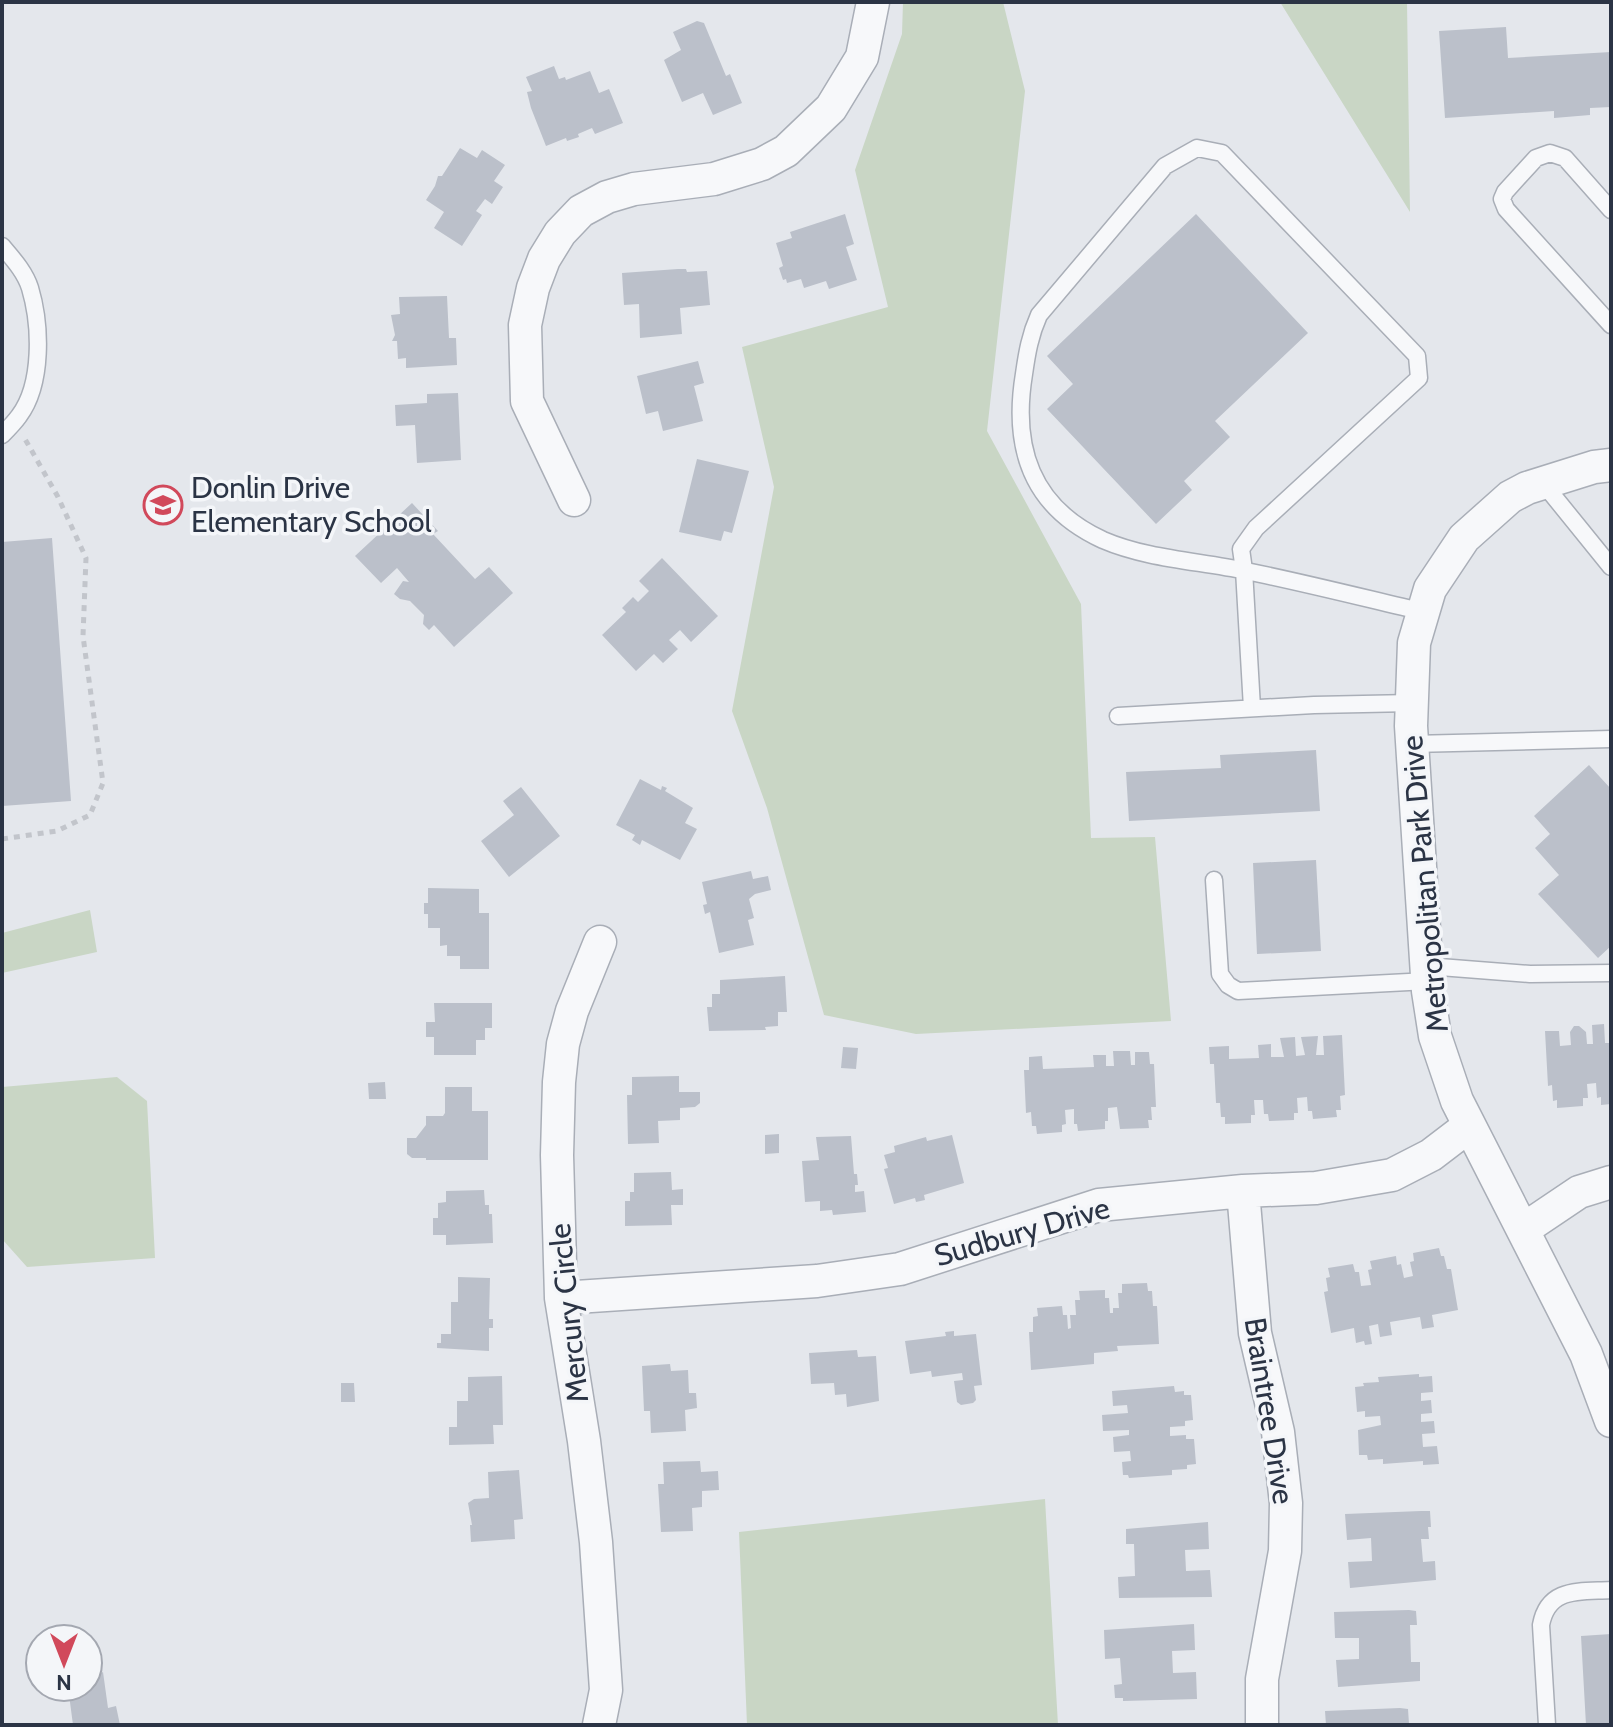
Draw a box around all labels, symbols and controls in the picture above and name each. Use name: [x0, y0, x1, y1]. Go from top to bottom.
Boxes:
place label: Donlin Drive Elementary School: [191, 469, 431, 540]
school or university icon: Donlin Drive Elementary School: [142, 484, 184, 526]
street label: Metropolitan Park Drive: [1393, 734, 1456, 1034]
street label: Sudbury Drive: [930, 1189, 1114, 1274]
street label: Mercury Circle: [541, 1222, 596, 1404]
street label: Braintree Drive: [1236, 1315, 1302, 1507]
north arrow: [24, 1623, 104, 1703]
text: N: [56, 1669, 72, 1696]

